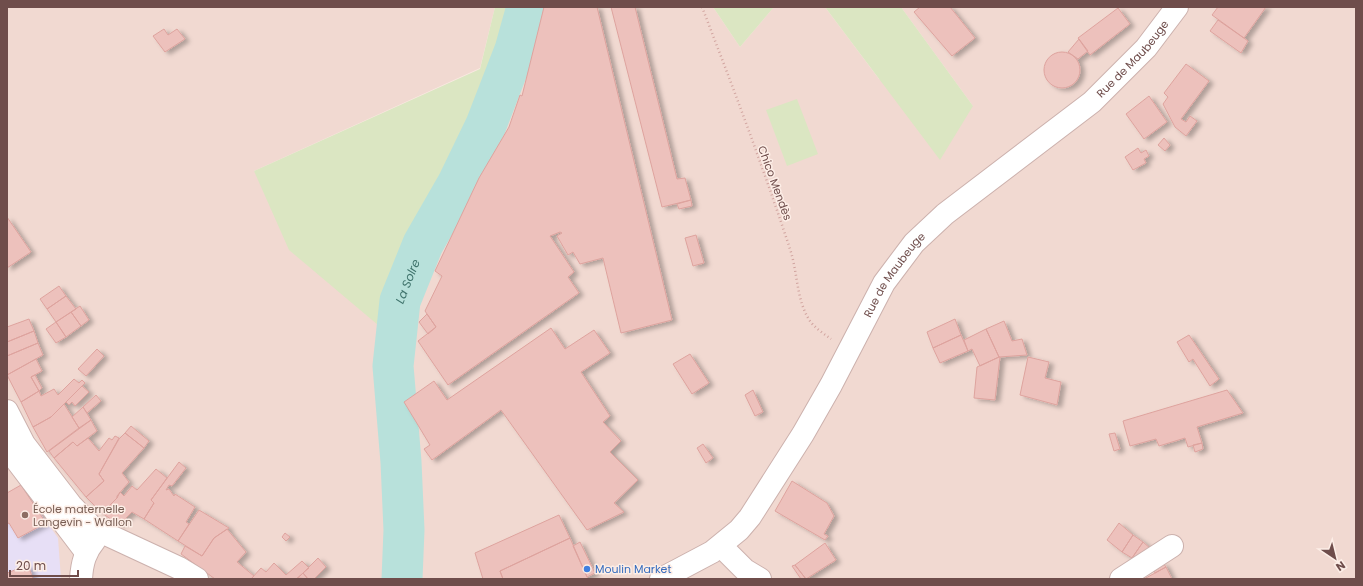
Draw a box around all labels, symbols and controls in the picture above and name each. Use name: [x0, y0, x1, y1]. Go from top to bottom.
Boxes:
street label: Rue de Maubeuge: [1093, 17, 1172, 101]
street label: Chico Mendès: [754, 144, 796, 223]
street label: Rue de Maubeuge: [860, 228, 929, 320]
water label: La Solre: [391, 256, 424, 306]
place label: École maternelle Langevin - Wallon: [33, 501, 132, 530]
marker: École maternelle Langevin - Wallon: [20, 510, 30, 520]
north arrow: [1315, 538, 1355, 578]
scale bar: [10, 552, 78, 578]
text: 20 m: [16, 557, 46, 574]
text: N: [1333, 557, 1349, 575]
place label: Moulin Market: [595, 561, 671, 577]
marker: Moulin Market: [582, 564, 592, 574]

